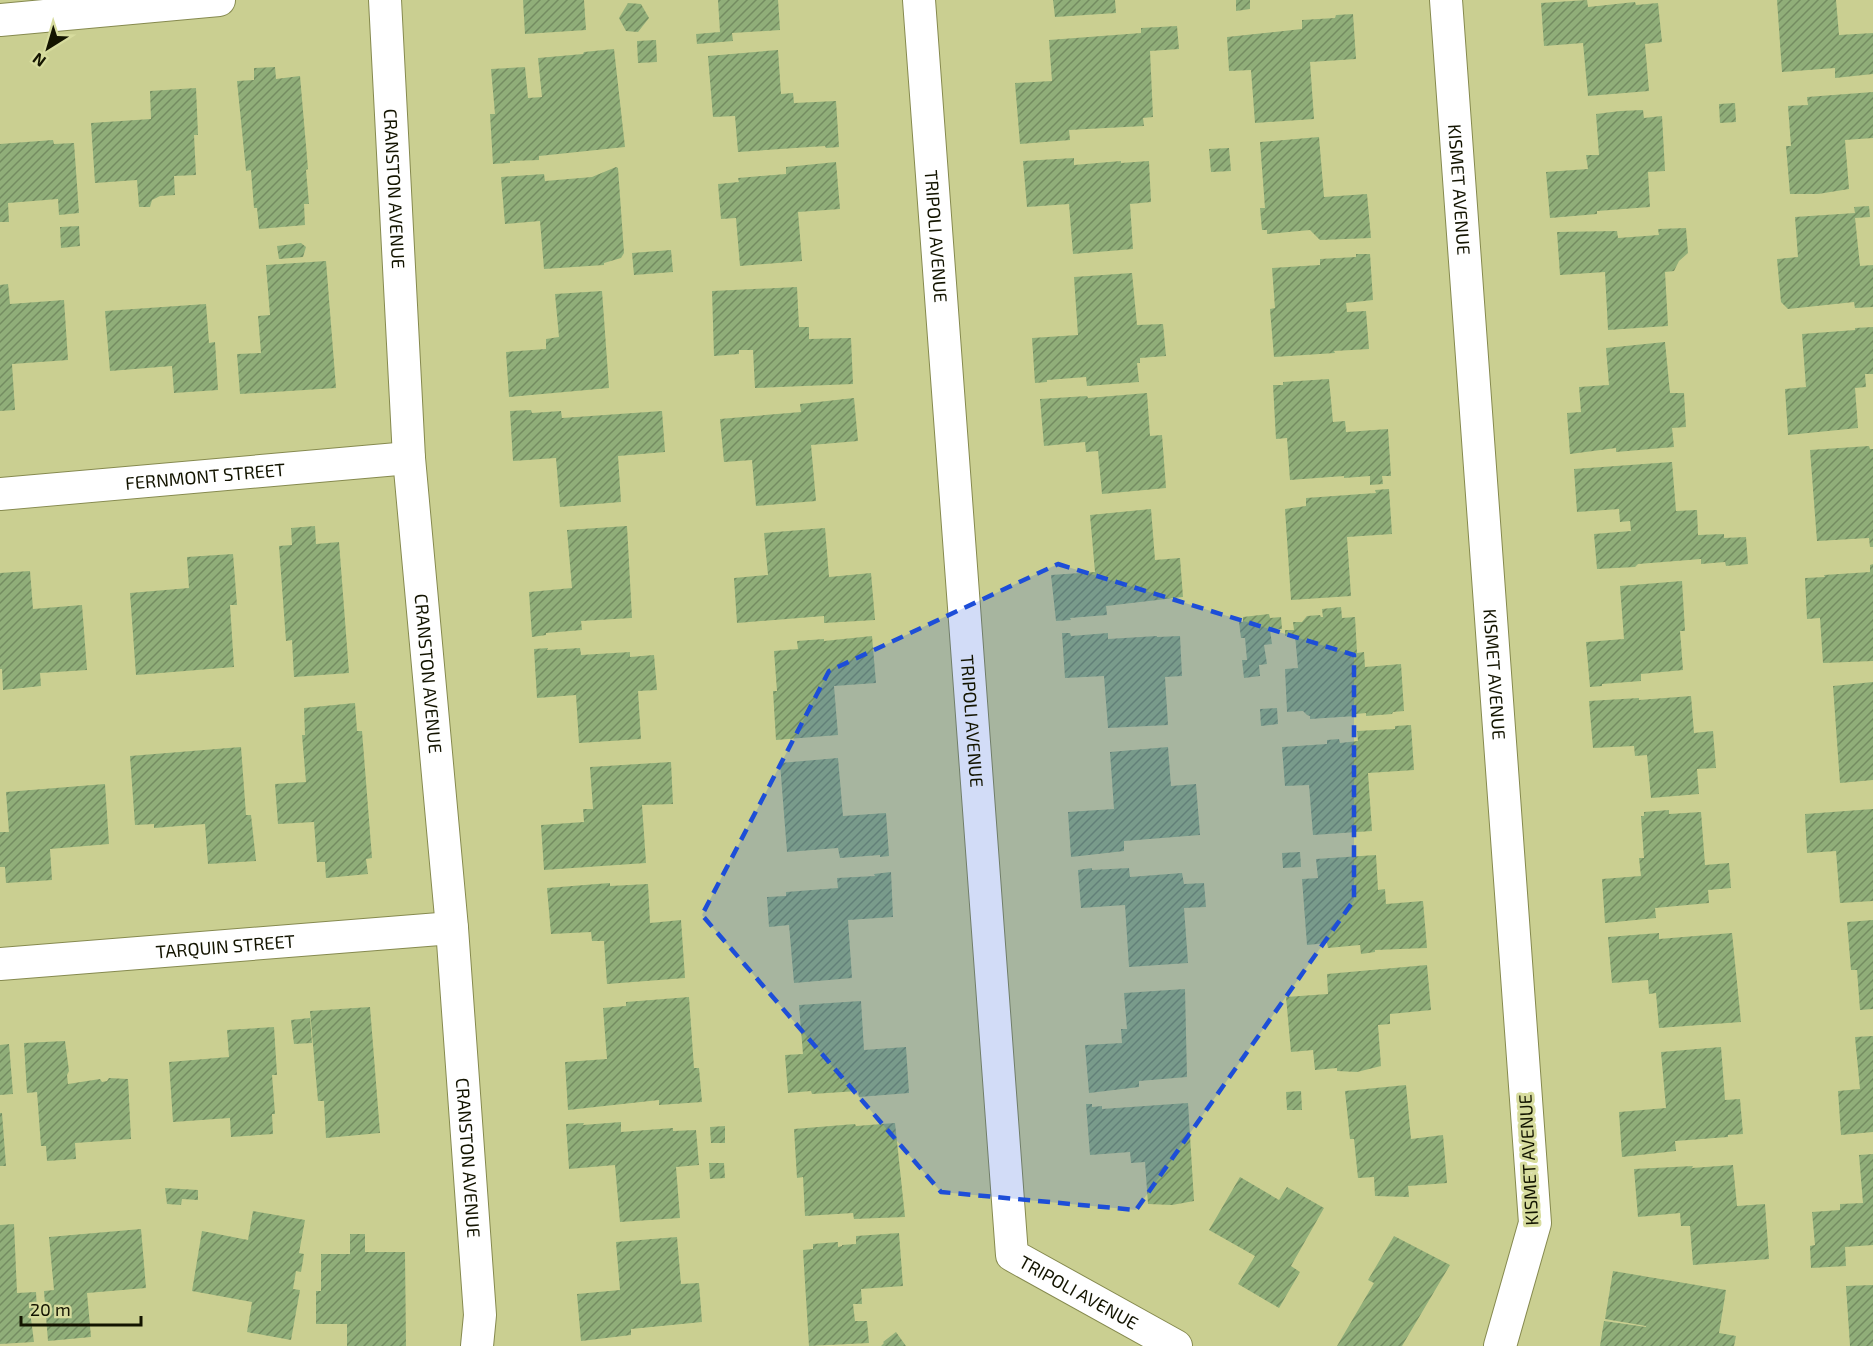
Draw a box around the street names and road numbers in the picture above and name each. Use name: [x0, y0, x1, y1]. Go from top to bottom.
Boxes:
street label: CRANSTON AVENUE: [380, 108, 410, 269]
street label: KISMET AVENUE: [1444, 123, 1476, 256]
street label: TRIPOLI AVENUE: [921, 169, 952, 303]
street label: FERNMONT STREET: [124, 458, 287, 494]
street label: CRANSTON AVENUE: [410, 593, 447, 754]
street label: KISMET AVENUE: [1479, 608, 1511, 741]
street label: TRIPOLI AVENUE: [957, 654, 988, 788]
street label: TARQUIN STREET: [155, 930, 296, 963]
street label: CRANSTON AVENUE: [452, 1077, 485, 1239]
street label: KISMET AVENUE: [1514, 1094, 1542, 1226]
street label: TRIPOLI AVENUE: [1015, 1250, 1142, 1334]

